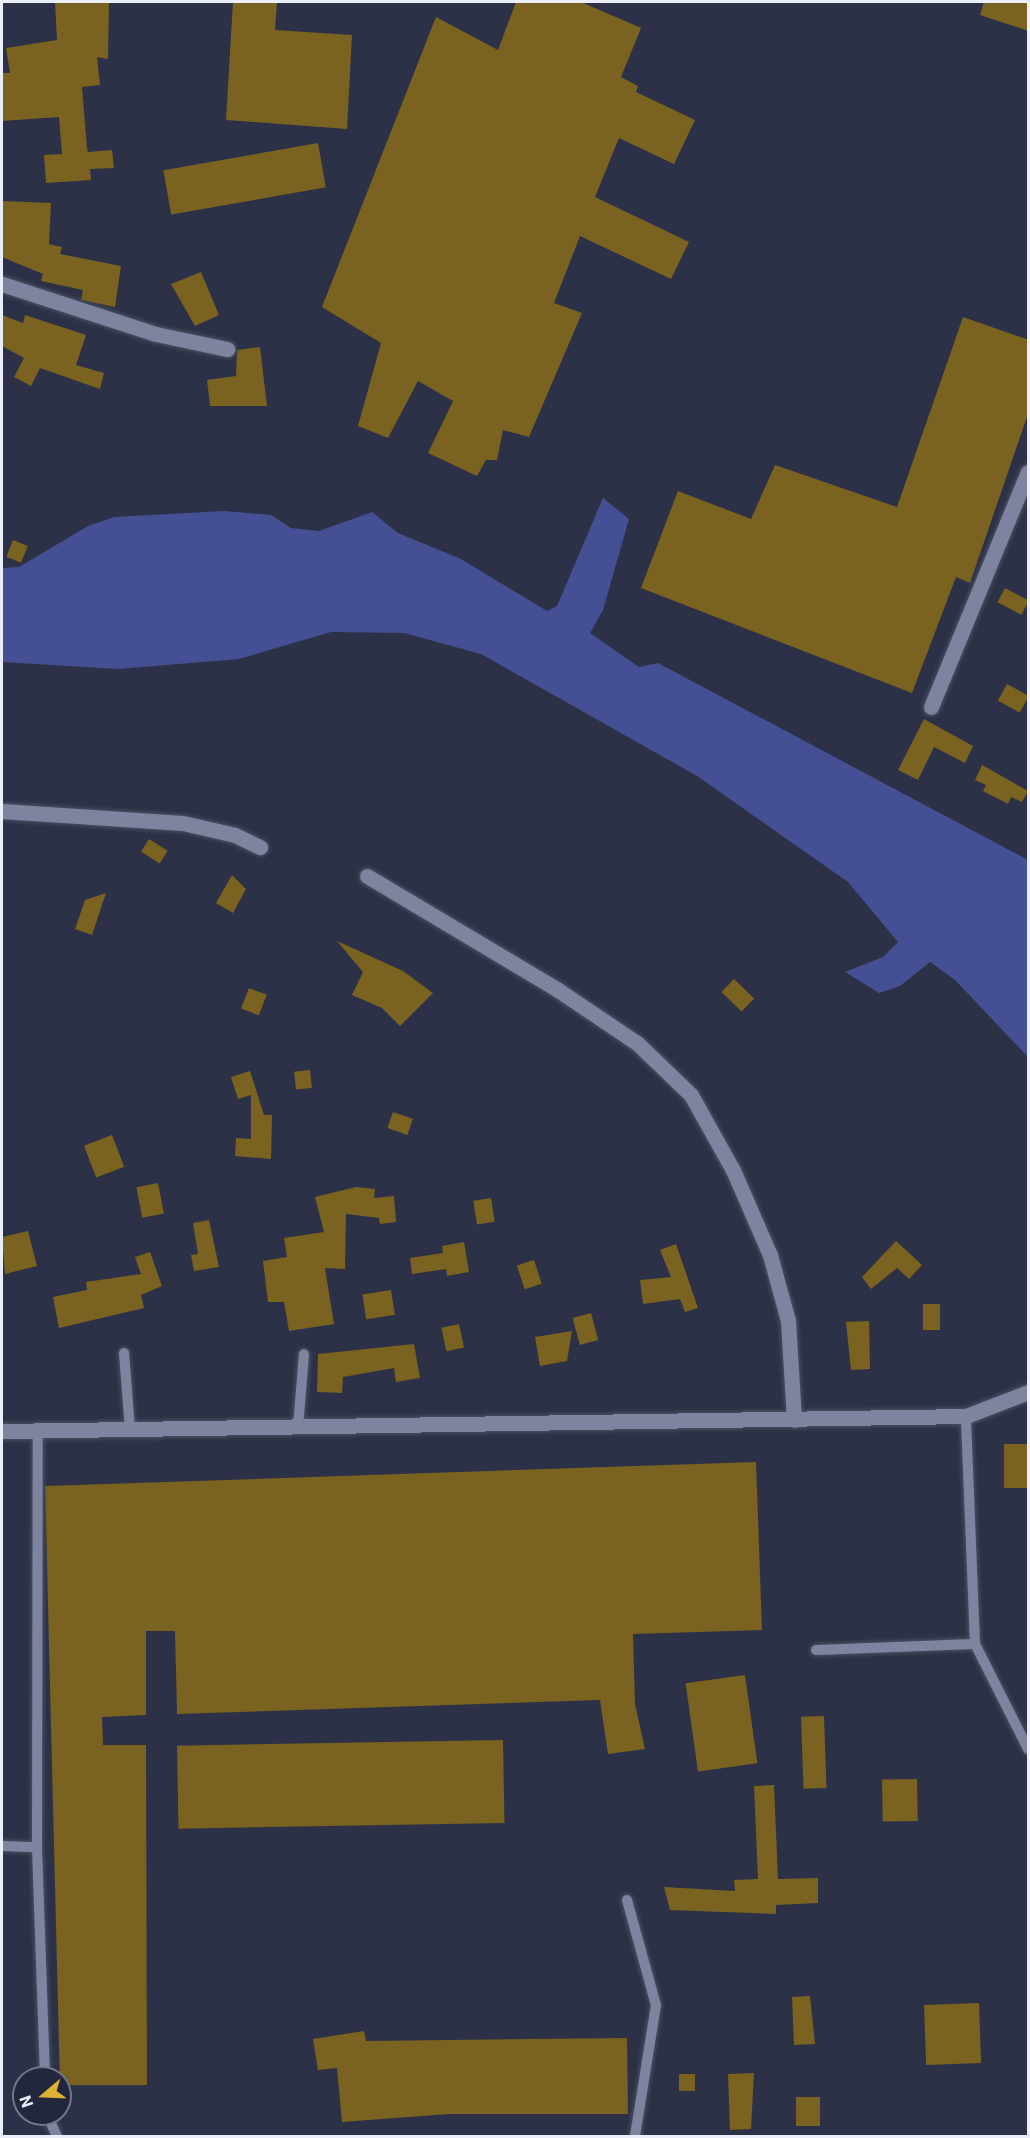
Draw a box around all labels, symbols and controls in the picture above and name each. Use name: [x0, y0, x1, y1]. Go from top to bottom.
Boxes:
north arrow: [12, 2066, 72, 2126]
text: N: [16, 2093, 37, 2110]

